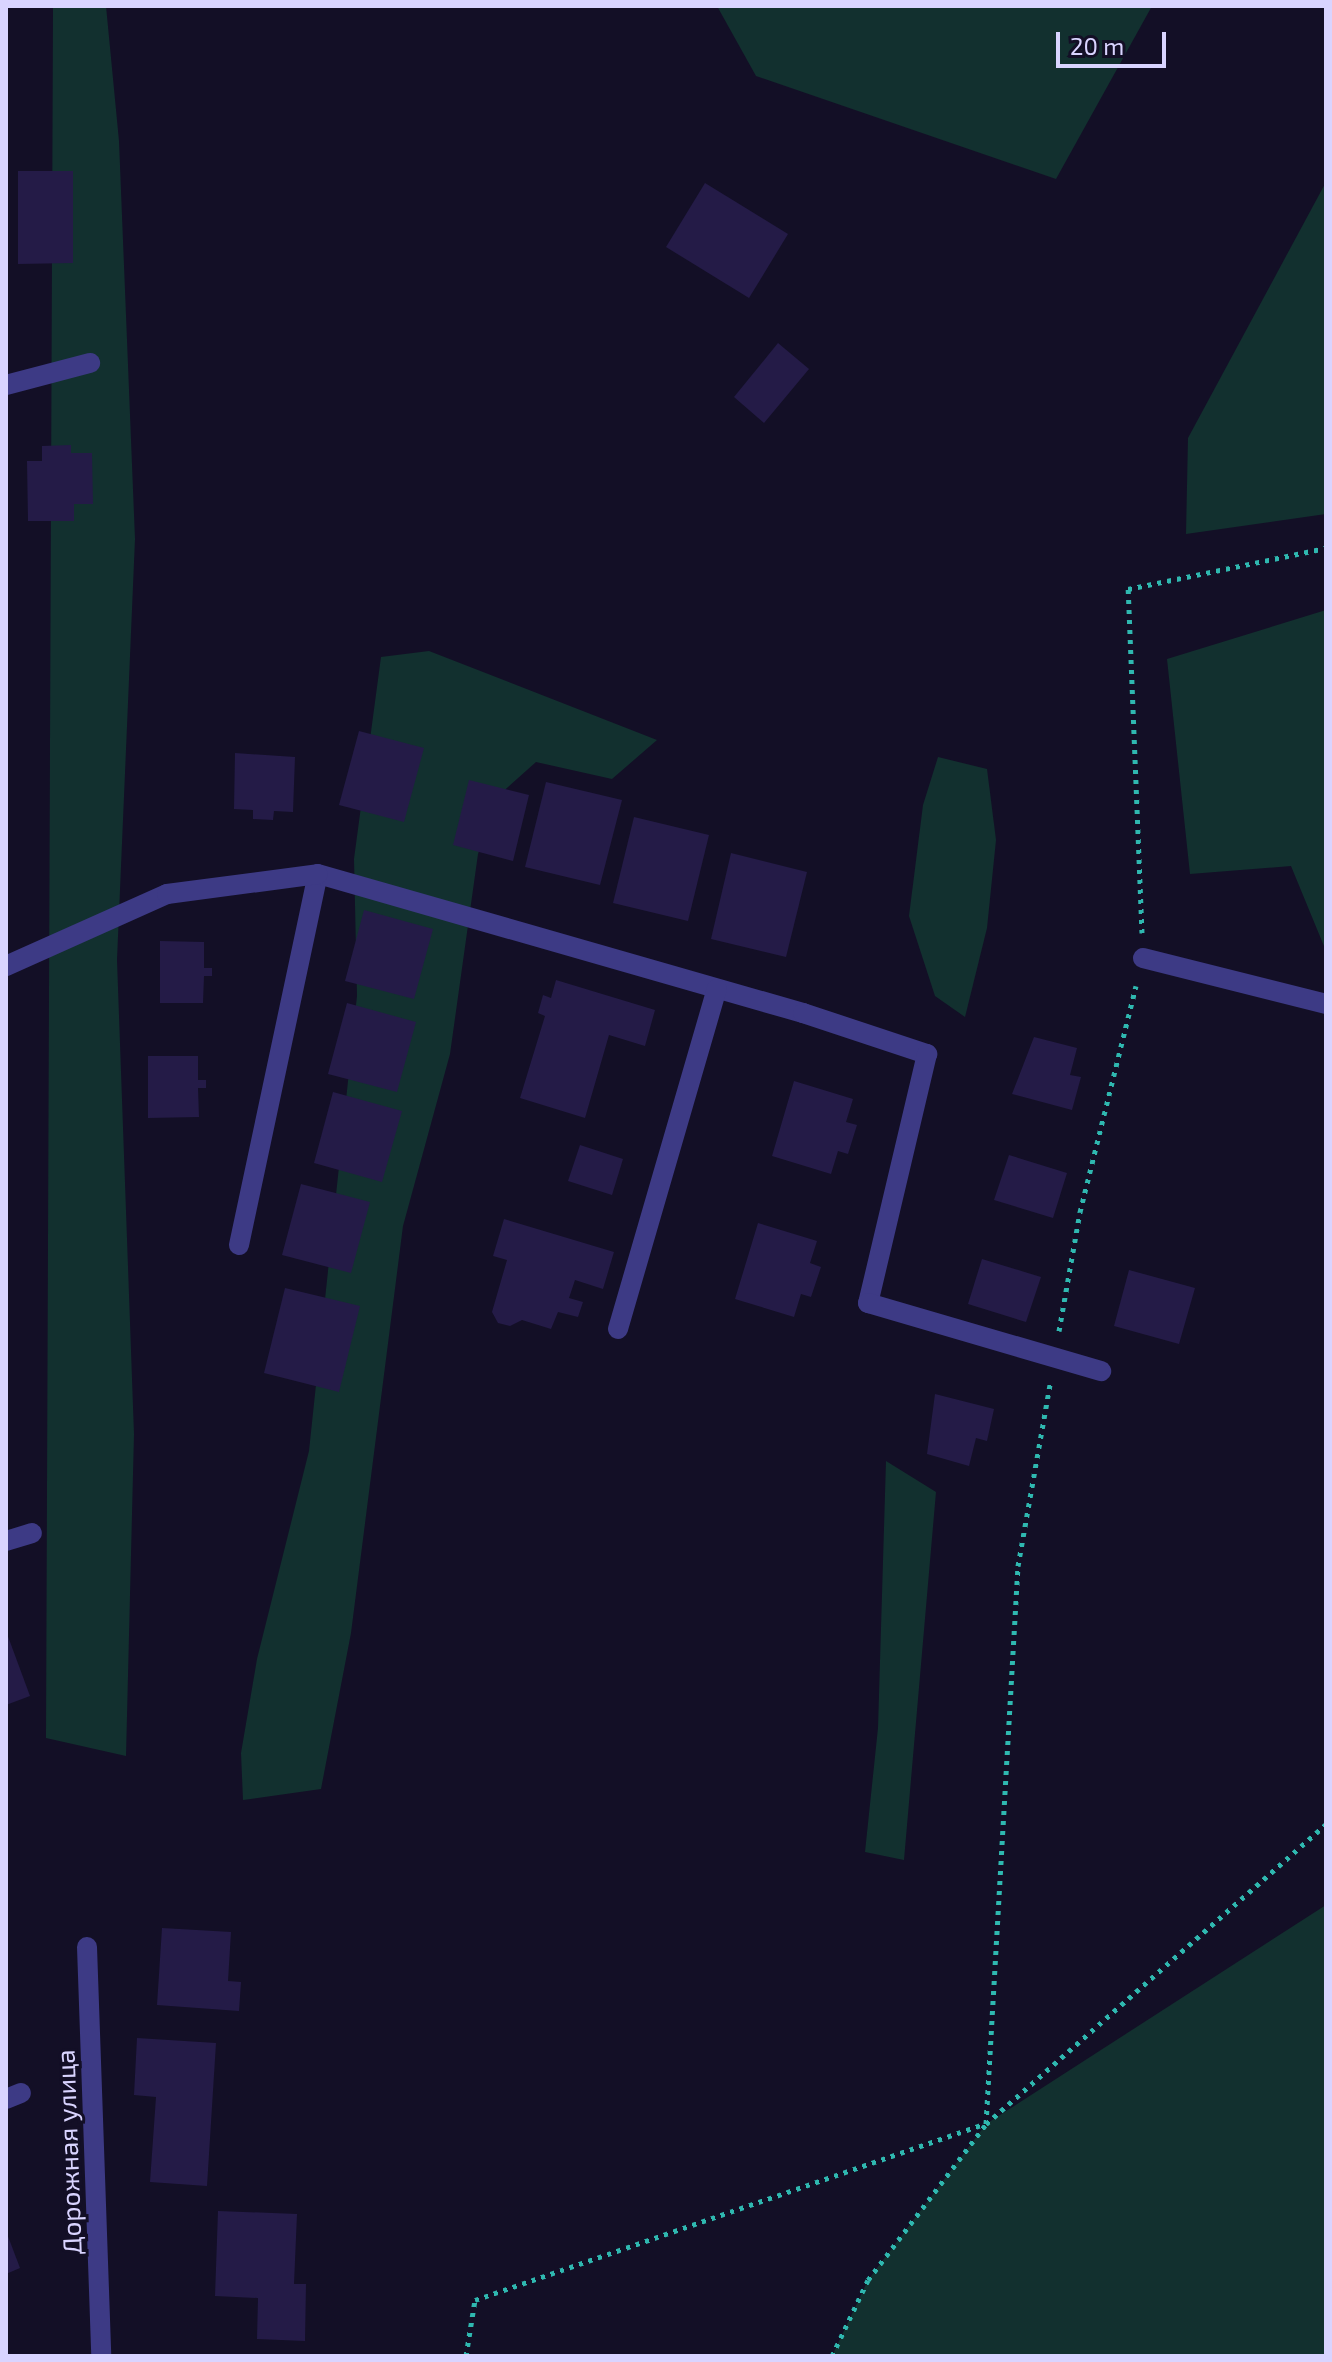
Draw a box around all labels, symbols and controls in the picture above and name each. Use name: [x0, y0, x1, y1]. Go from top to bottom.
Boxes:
scale bar: [1060, 16, 1170, 66]
text: 20 m: [1070, 31, 1124, 60]
street label: Дорожная улица: [49, 2049, 87, 2255]

